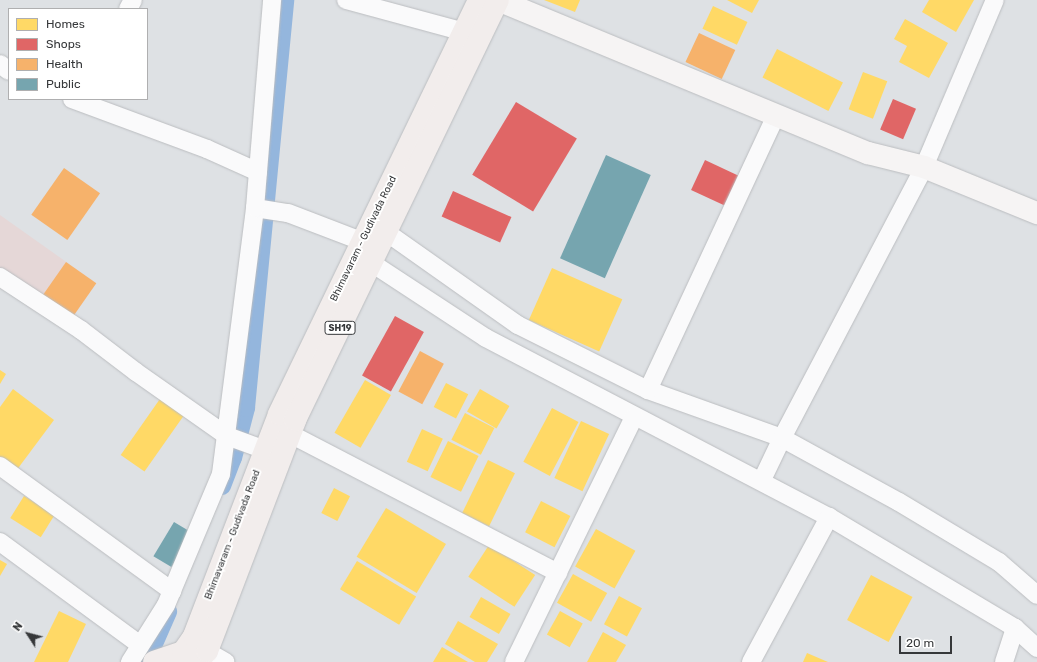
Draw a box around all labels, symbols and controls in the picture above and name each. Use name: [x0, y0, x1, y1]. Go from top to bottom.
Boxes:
legend: [8, 8, 148, 100]
text: Homes: [46, 17, 85, 31]
text: Shops: [46, 37, 81, 51]
text: Health: [46, 57, 83, 71]
text: Public: [46, 77, 81, 91]
street label: Bhimavaram - Gudivada Road: [328, 174, 400, 304]
road number: SH19: [324, 321, 356, 335]
street label: Bhimavaram - Gudivada Road: [203, 468, 263, 602]
north arrow: [8, 614, 48, 654]
text: N: [10, 620, 25, 634]
scale bar: [901, 628, 954, 654]
text: 20 m: [906, 636, 934, 650]

